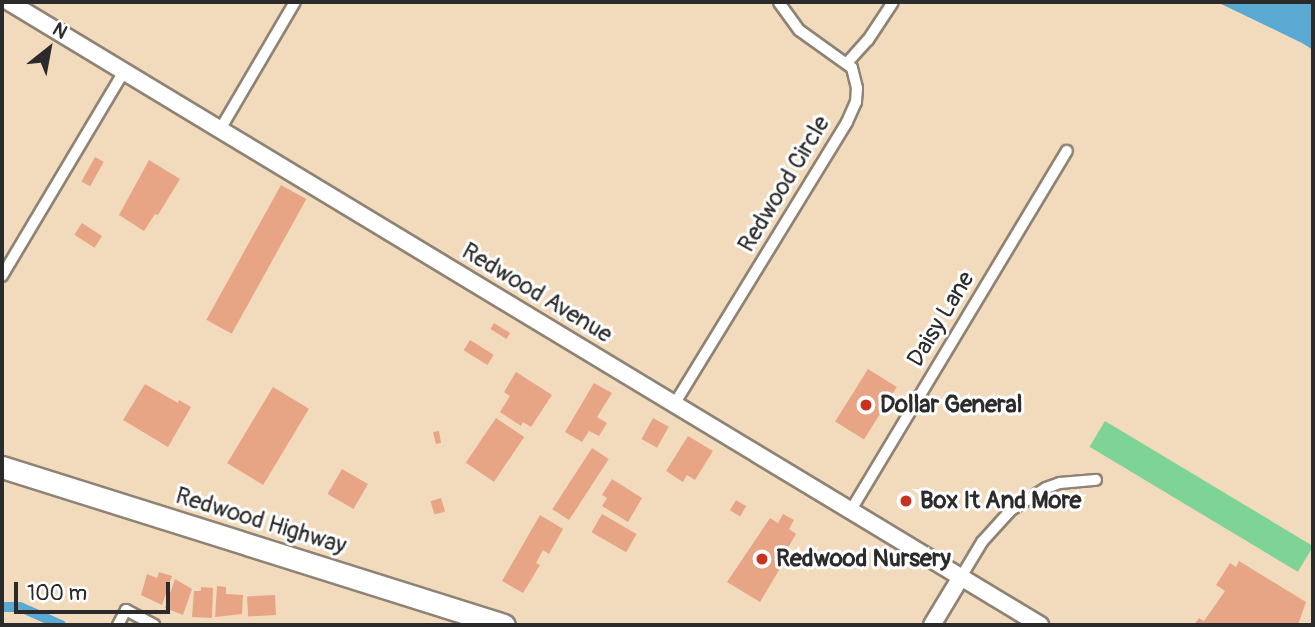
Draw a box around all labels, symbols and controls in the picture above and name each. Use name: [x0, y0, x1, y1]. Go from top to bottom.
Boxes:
north arrow: [14, 14, 84, 84]
text: N: [48, 17, 72, 45]
street label: Redwood Circle: [732, 111, 836, 257]
street label: Redwood Avenue: [457, 237, 617, 349]
street label: Daisy Lane: [901, 266, 981, 372]
place label: Dollar General: [880, 391, 1022, 419]
marker: Dollar General: [858, 397, 874, 413]
street label: Redwood Highway: [172, 481, 350, 561]
place label: Box It And More: [920, 487, 1081, 515]
marker: Box It And More: [898, 493, 914, 509]
place label: Redwood Nursery: [776, 545, 951, 573]
marker: Redwood Nursery: [754, 551, 770, 567]
scale bar: [18, 568, 173, 612]
text: 100 m: [27, 580, 87, 607]

